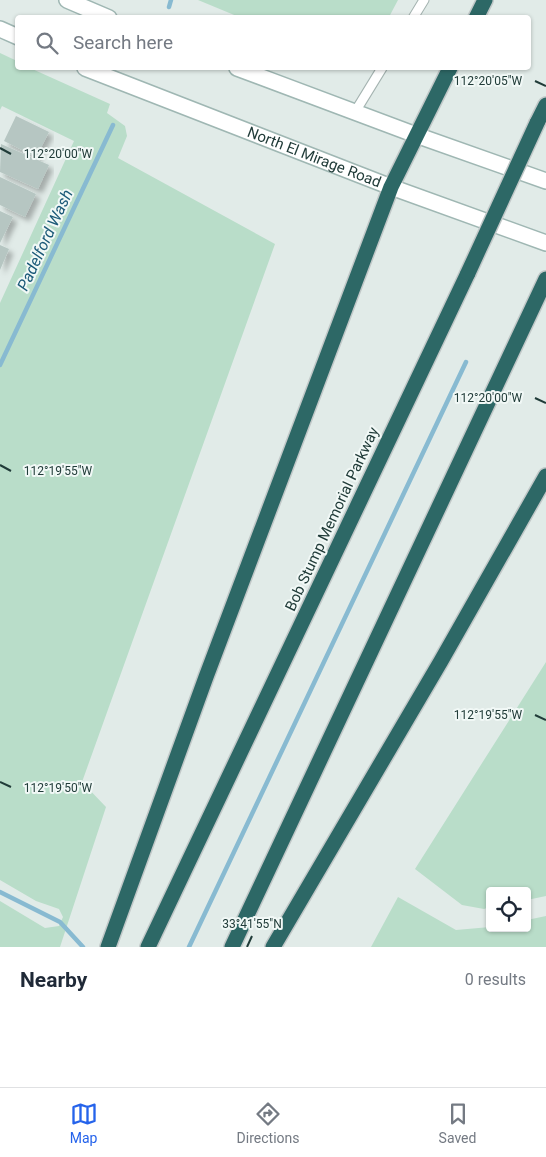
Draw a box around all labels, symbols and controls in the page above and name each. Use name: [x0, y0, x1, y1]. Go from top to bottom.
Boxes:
search box: [15, 15, 531, 70]
icon: search: [33, 29, 61, 57]
text: Search here: [73, 31, 173, 54]
text: 112°20'05"W: [454, 74, 522, 88]
street label: North El Mirage Road: [245, 123, 384, 191]
text: 112°20'00"W: [24, 147, 92, 161]
water label: Padelford Wash: [13, 186, 77, 294]
text: 112°20'00"W: [454, 391, 522, 405]
street label: Bob Stump Memorial Parkway: [281, 424, 383, 614]
text: 112°19'55"W: [24, 464, 92, 478]
text: 112°19'55"W: [454, 708, 522, 722]
text: 112°19'50"W: [24, 781, 92, 795]
map controls: [486, 887, 531, 932]
button: locate: [486, 887, 531, 932]
text: 33°41'55"N: [222, 917, 282, 931]
text: Nearby: [20, 968, 87, 992]
text: 0 results: [465, 970, 526, 989]
tab: Map: [70, 1100, 98, 1146]
tab: Directions: [237, 1100, 300, 1146]
tab: Saved: [439, 1100, 476, 1146]

